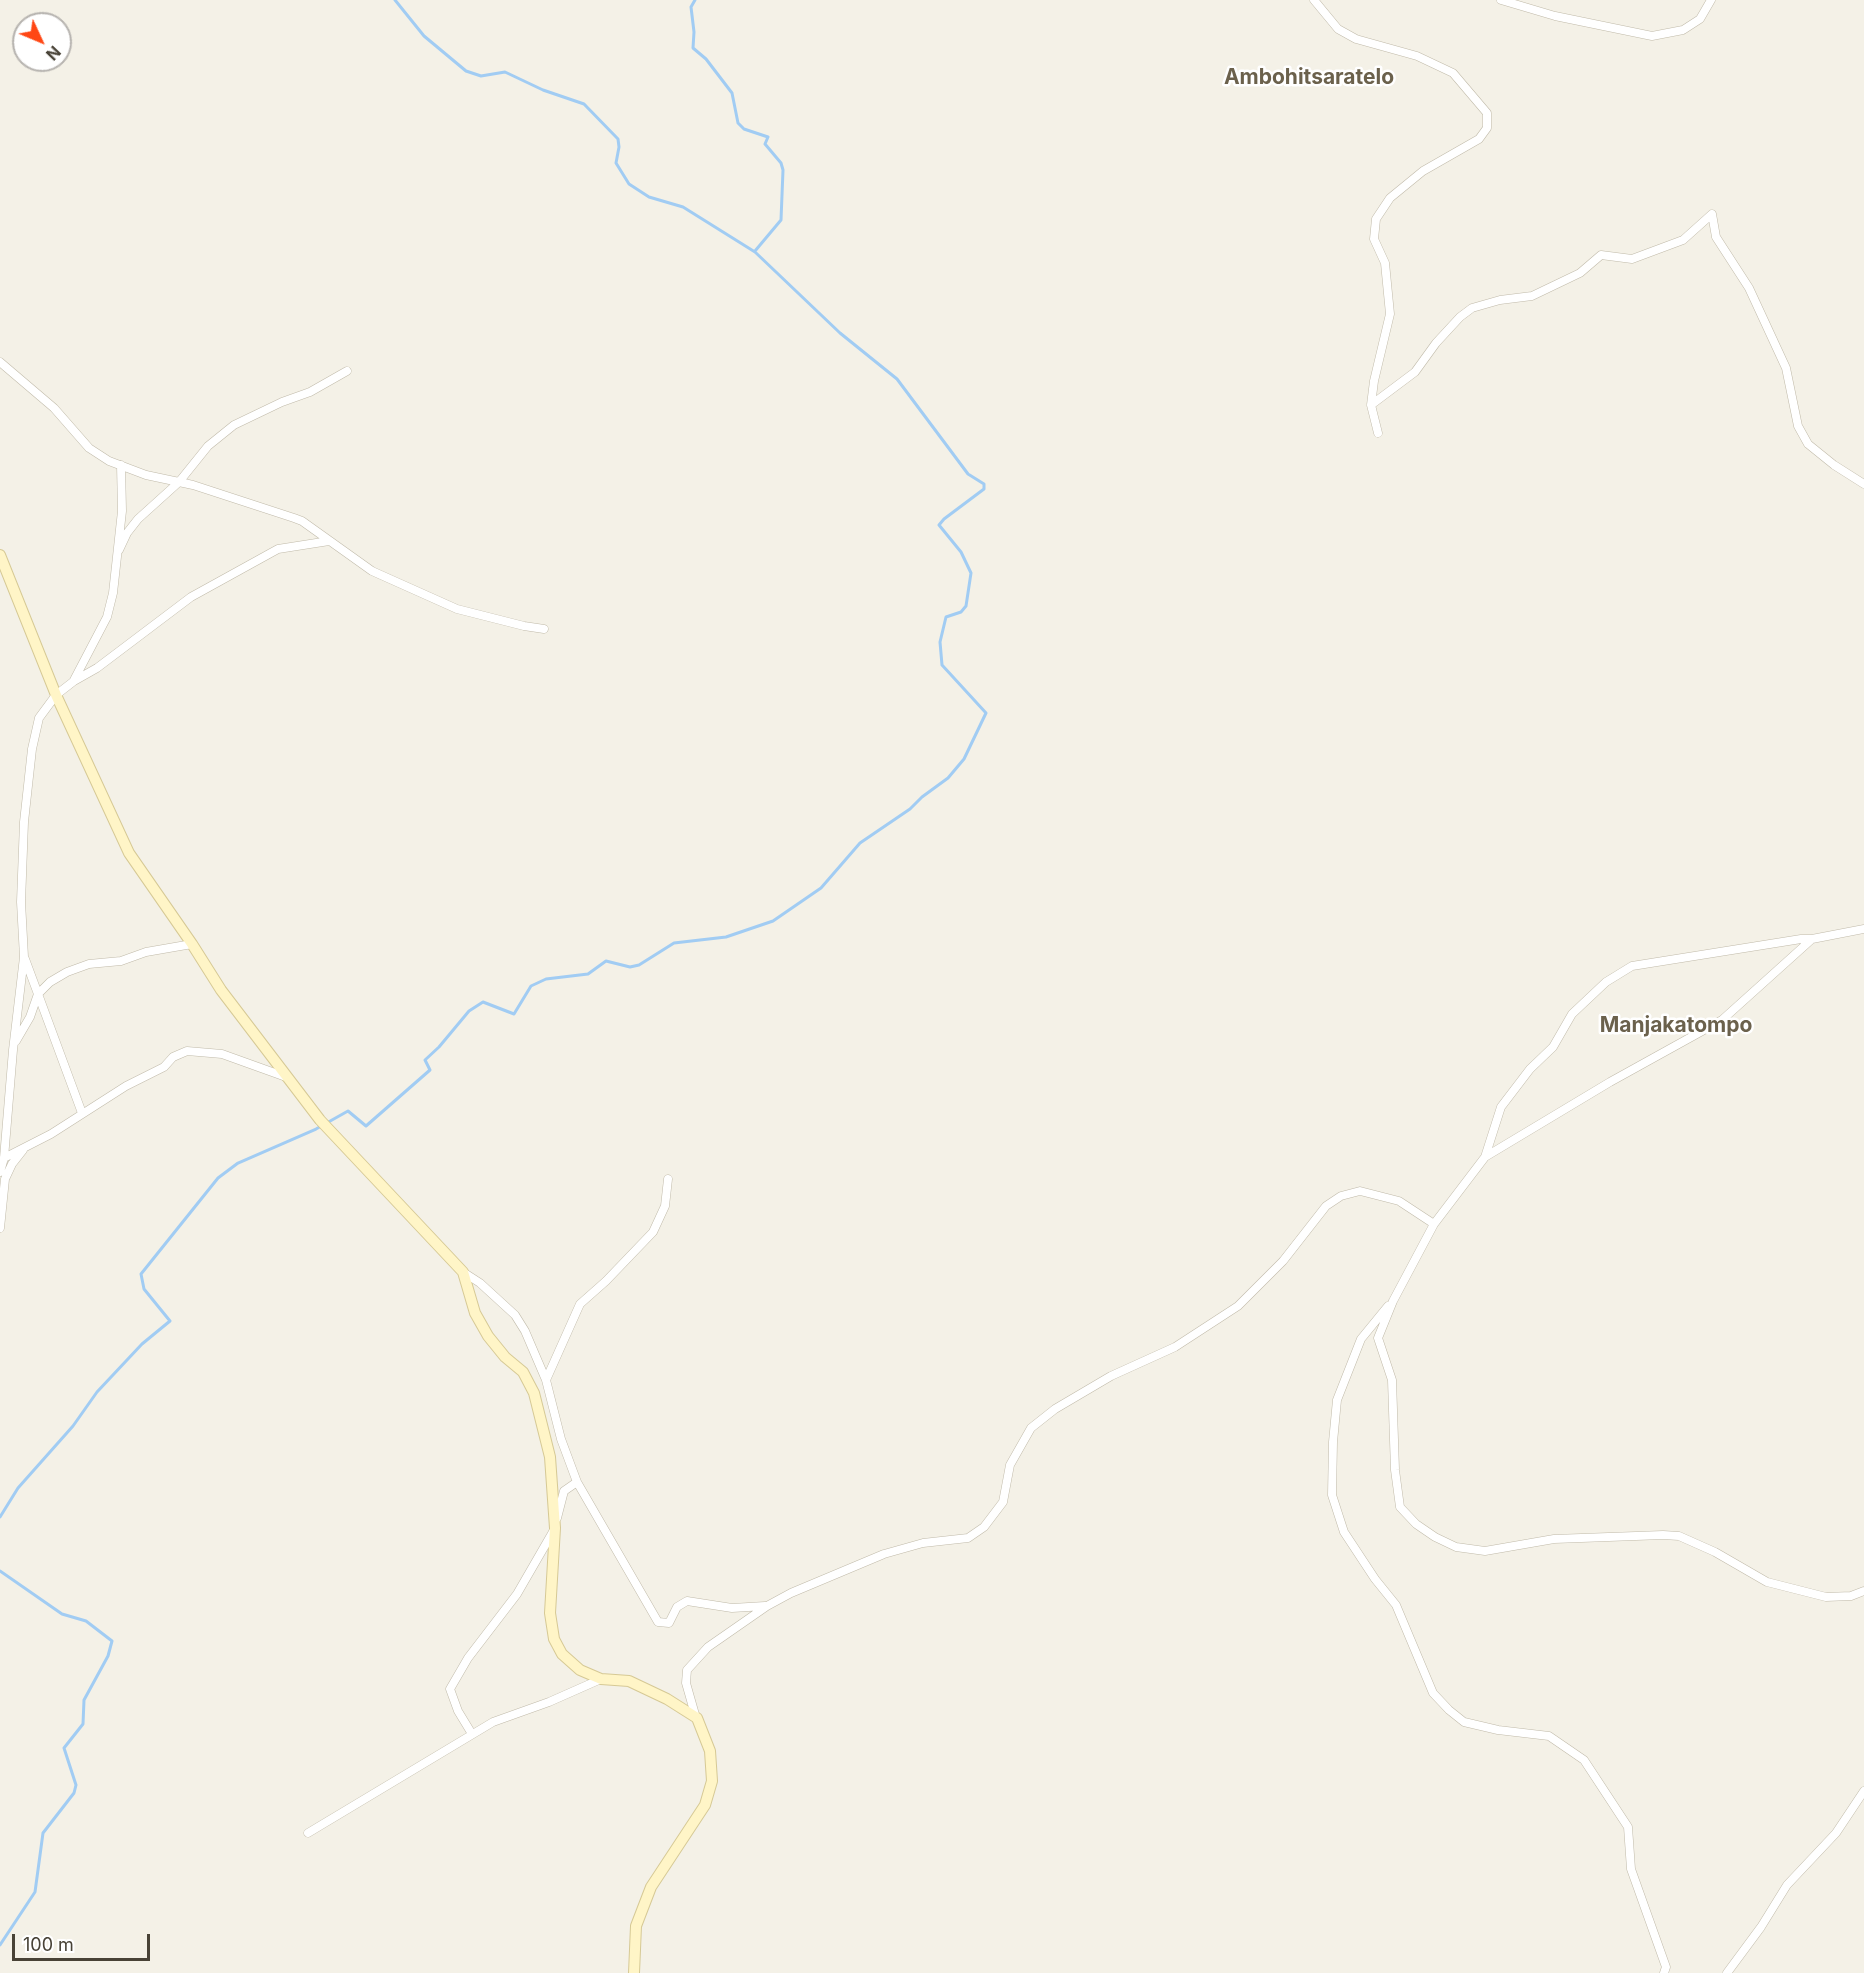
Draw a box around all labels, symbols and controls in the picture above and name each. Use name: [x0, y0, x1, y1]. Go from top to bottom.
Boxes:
north arrow: [12, 12, 72, 72]
text: N: [42, 42, 65, 64]
district label: Ambohitsaratelo: [1224, 65, 1394, 91]
district label: Manjakatompo: [1600, 1013, 1752, 1039]
scale bar: [15, 1922, 153, 1960]
text: 100 m: [23, 1934, 74, 1955]

